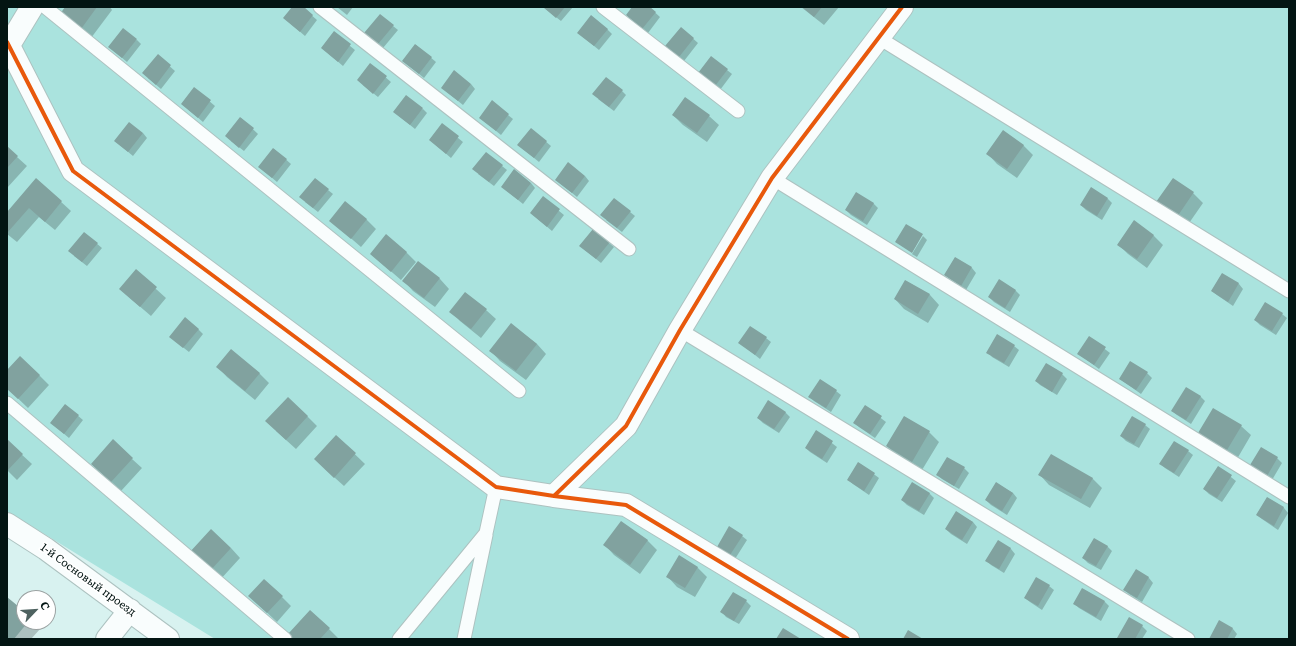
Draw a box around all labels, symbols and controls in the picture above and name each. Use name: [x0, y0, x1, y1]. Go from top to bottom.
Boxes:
street label: 1-й Сосновый проезд: [38, 541, 138, 619]
north arrow: [16, 590, 56, 630]

